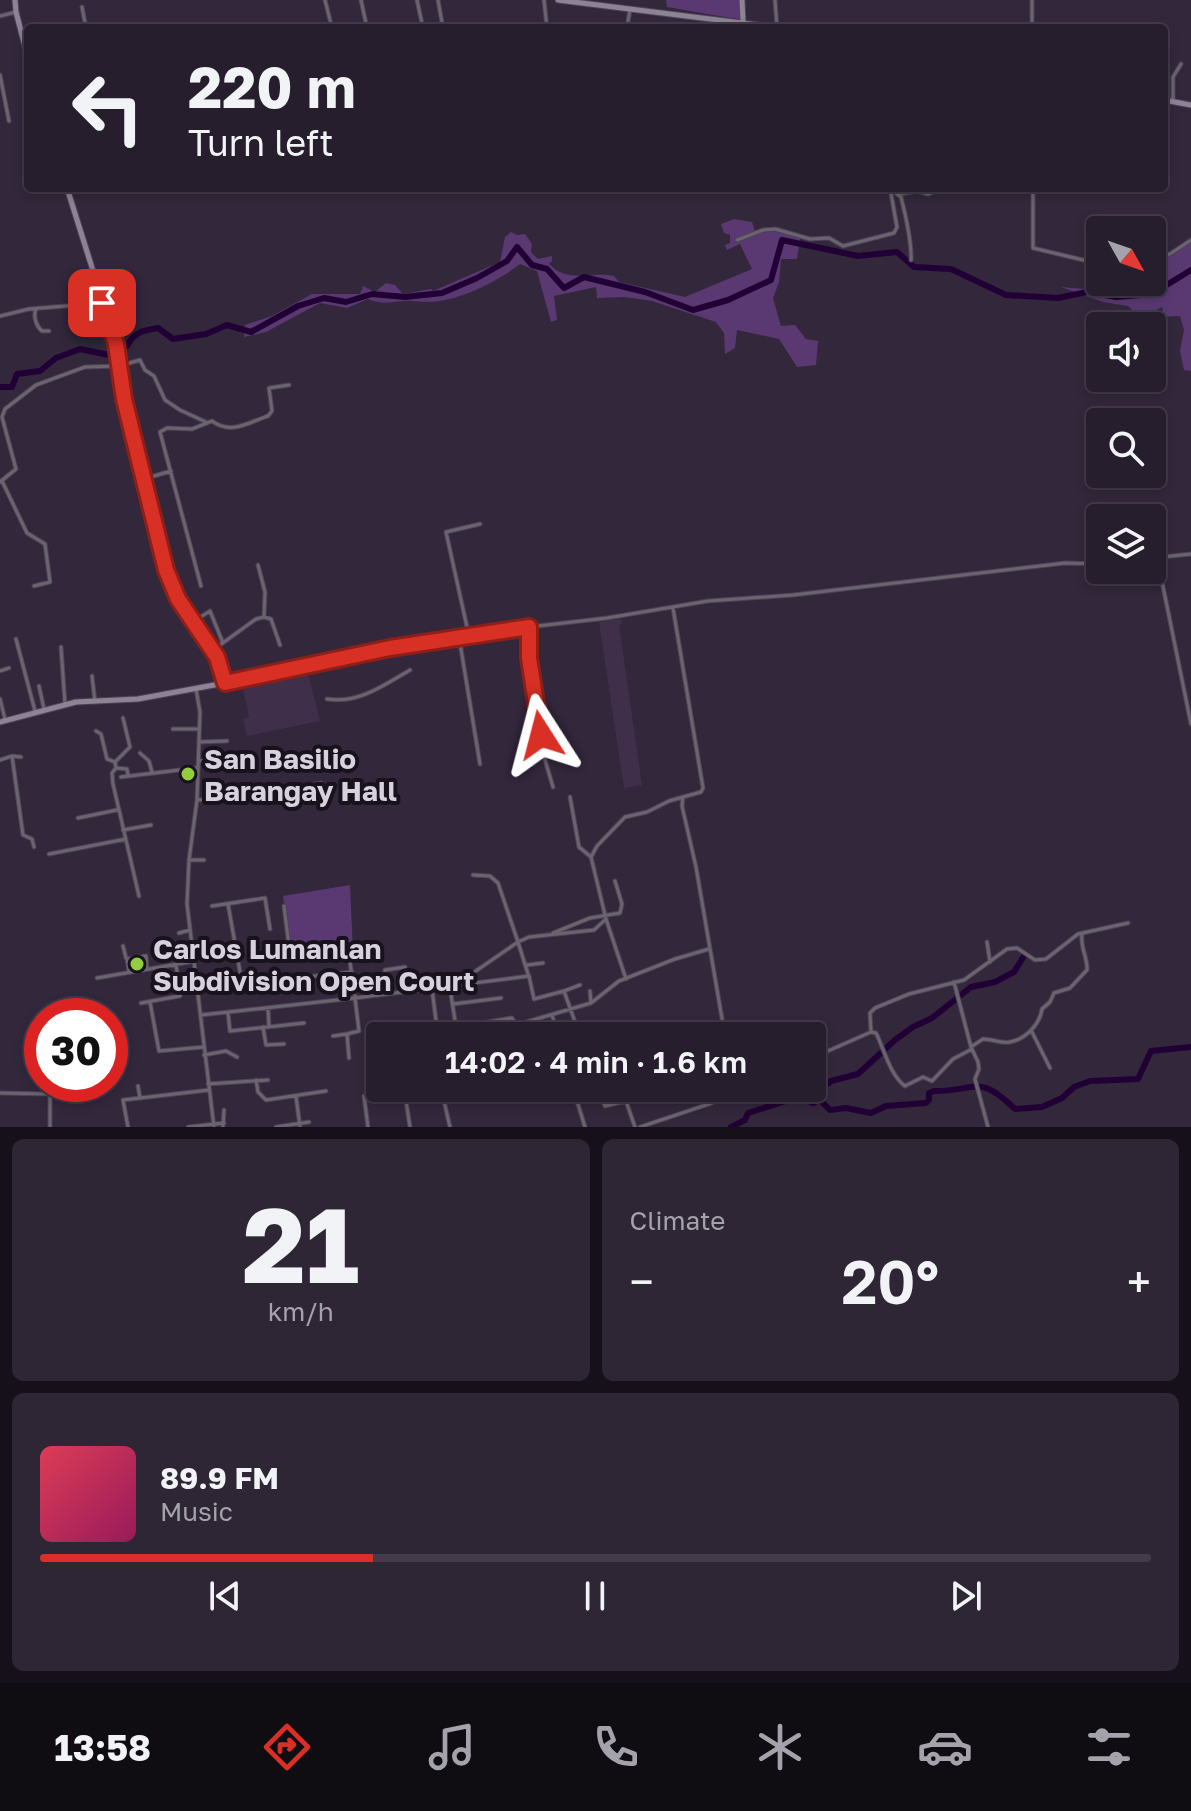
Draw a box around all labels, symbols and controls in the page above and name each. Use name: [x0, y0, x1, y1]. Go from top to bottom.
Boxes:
text: 220 m: [188, 53, 356, 120]
icon: left: [56, 56, 160, 160]
text: Turn left: [188, 121, 334, 164]
north arrow: [1086, 216, 1166, 296]
map controls: [1086, 216, 1166, 584]
pin: [68, 269, 136, 337]
icon: arrive: [80, 281, 124, 325]
button: sound: [1086, 312, 1166, 392]
button: search: [1086, 408, 1166, 488]
button: layers: [1086, 504, 1166, 584]
position arrow: [499, 693, 583, 777]
place label: San Basilio Barangay Hall: [204, 742, 397, 807]
marker: San Basilio Barangay Hall: [179, 765, 197, 783]
place label: Carlos Lumanlan Subdivision Open Court: [153, 932, 474, 997]
marker: Carlos Lumanlan Subdivision Open Court: [128, 955, 146, 973]
speed limit sign: 30: [24, 998, 128, 1102]
text: 14:02 · 4 min · 1.6 km: [445, 1044, 747, 1080]
text: 21: [242, 1181, 359, 1306]
text: Climate: [630, 1205, 725, 1236]
text: 20°: [841, 1245, 939, 1317]
text: −: [630, 1255, 654, 1308]
text: +: [1127, 1255, 1151, 1308]
text: km/h: [268, 1296, 334, 1327]
text: 89.9 FM: [160, 1460, 279, 1496]
text: Music: [160, 1496, 233, 1527]
icon: previous: [203, 1574, 247, 1618]
icon: pause: [573, 1574, 617, 1618]
icon: next: [944, 1574, 988, 1618]
icon: directions: [259, 1719, 315, 1775]
icon: music: [424, 1719, 480, 1775]
icon: phone: [588, 1719, 644, 1775]
icon: climate: [752, 1719, 808, 1775]
icon: car: [917, 1719, 973, 1775]
icon: filters: [1081, 1719, 1137, 1775]
text: 13:58: [54, 1726, 151, 1769]

